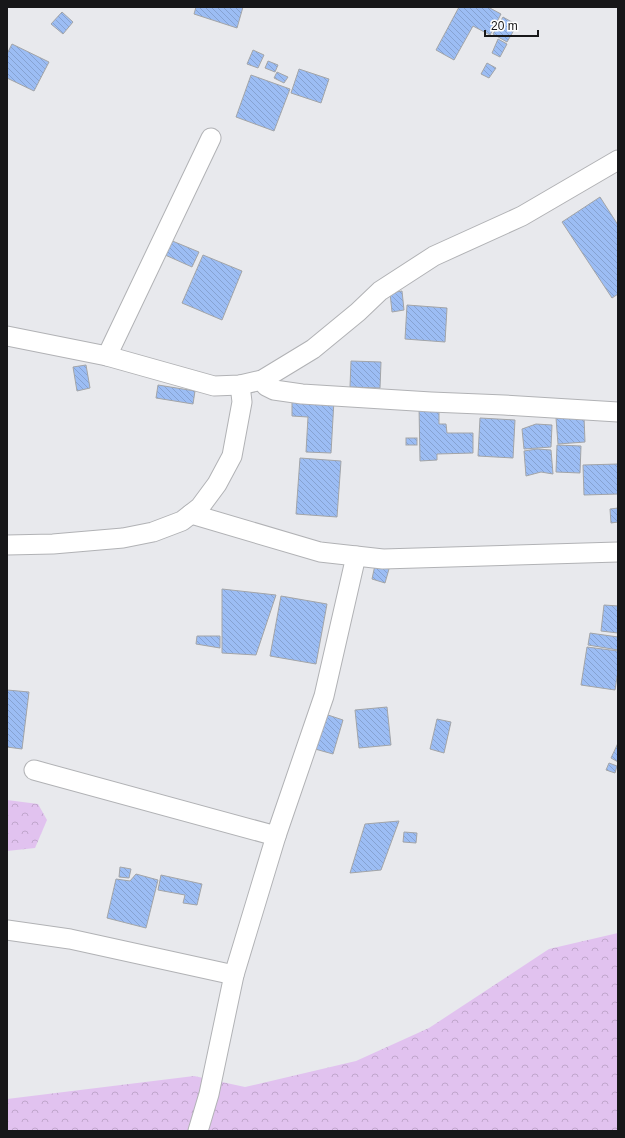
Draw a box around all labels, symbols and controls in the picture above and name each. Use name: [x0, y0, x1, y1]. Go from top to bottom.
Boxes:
scale bar: [485, 12, 538, 38]
text: 20 m: [491, 19, 518, 33]

